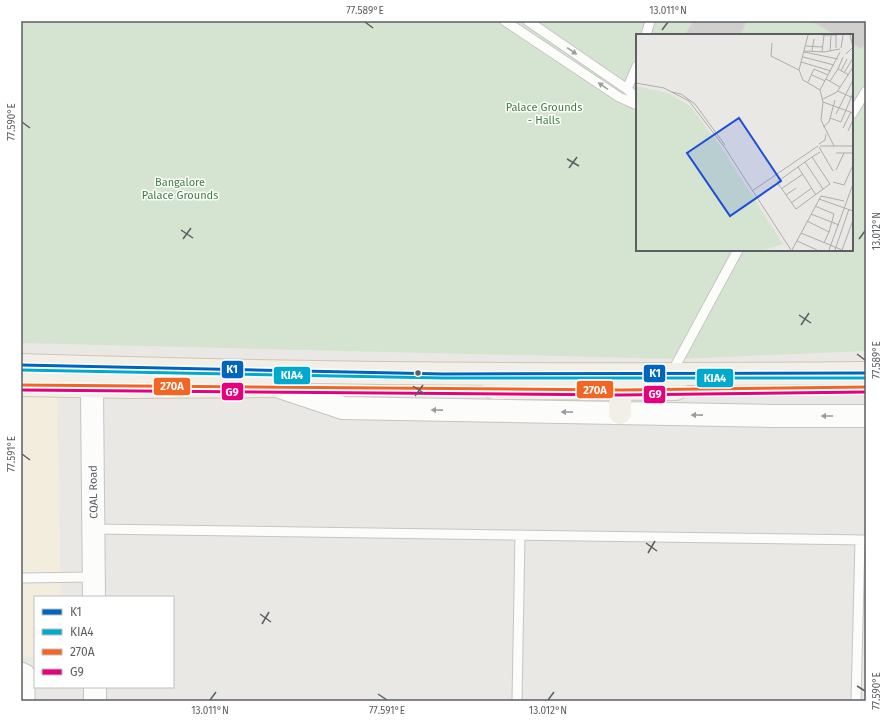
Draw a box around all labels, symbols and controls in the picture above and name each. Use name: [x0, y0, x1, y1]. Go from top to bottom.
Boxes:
text: 77.589°E: [346, 5, 384, 17]
text: 13.011°N: [649, 5, 687, 17]
inset map: [636, 34, 853, 251]
one-way arrow: [567, 47, 577, 55]
one-way arrow: [597, 83, 609, 90]
park label: Palace Grounds - Halls: [506, 101, 582, 127]
text: 77.590°E: [6, 103, 18, 141]
park label: Bangalore Palace Grounds: [142, 176, 218, 202]
text: 13.012°N: [871, 212, 883, 250]
text: 77.589°E: [871, 341, 883, 379]
line badge: K1: [221, 360, 244, 379]
text: K1: [226, 363, 238, 376]
line badge: K1: [643, 364, 666, 383]
line badge: KIA4: [273, 366, 311, 385]
text: K1: [649, 367, 661, 380]
unlabelled marker: [413, 368, 423, 378]
line badge: KIA4: [696, 368, 734, 388]
text: KIA4: [281, 369, 303, 382]
text: KIA4: [704, 372, 726, 385]
line badge: 270A: [153, 377, 191, 396]
text: 270A: [160, 380, 184, 393]
line badge: 270A: [576, 380, 614, 399]
line badge: G9: [221, 382, 244, 401]
text: 270A: [583, 384, 607, 397]
line badge: G9: [643, 385, 666, 404]
text: G9: [225, 386, 239, 399]
text: G9: [648, 388, 662, 401]
one-way arrow: [430, 407, 443, 413]
one-way arrow: [560, 409, 573, 415]
one-way arrow: [691, 411, 703, 418]
one-way arrow: [820, 413, 833, 419]
text: 77.591°E: [6, 436, 18, 472]
street label: CQAL Road: [87, 465, 100, 519]
legend: [34, 596, 174, 688]
text: K1: [70, 605, 82, 619]
text: KIA4: [70, 625, 94, 639]
text: 270A: [70, 645, 95, 659]
text: G9: [70, 665, 84, 679]
text: 77.590°E: [871, 672, 883, 710]
text: 13.011°N: [191, 705, 229, 717]
text: 77.591°E: [369, 705, 405, 717]
text: 13.012°N: [529, 705, 567, 717]

